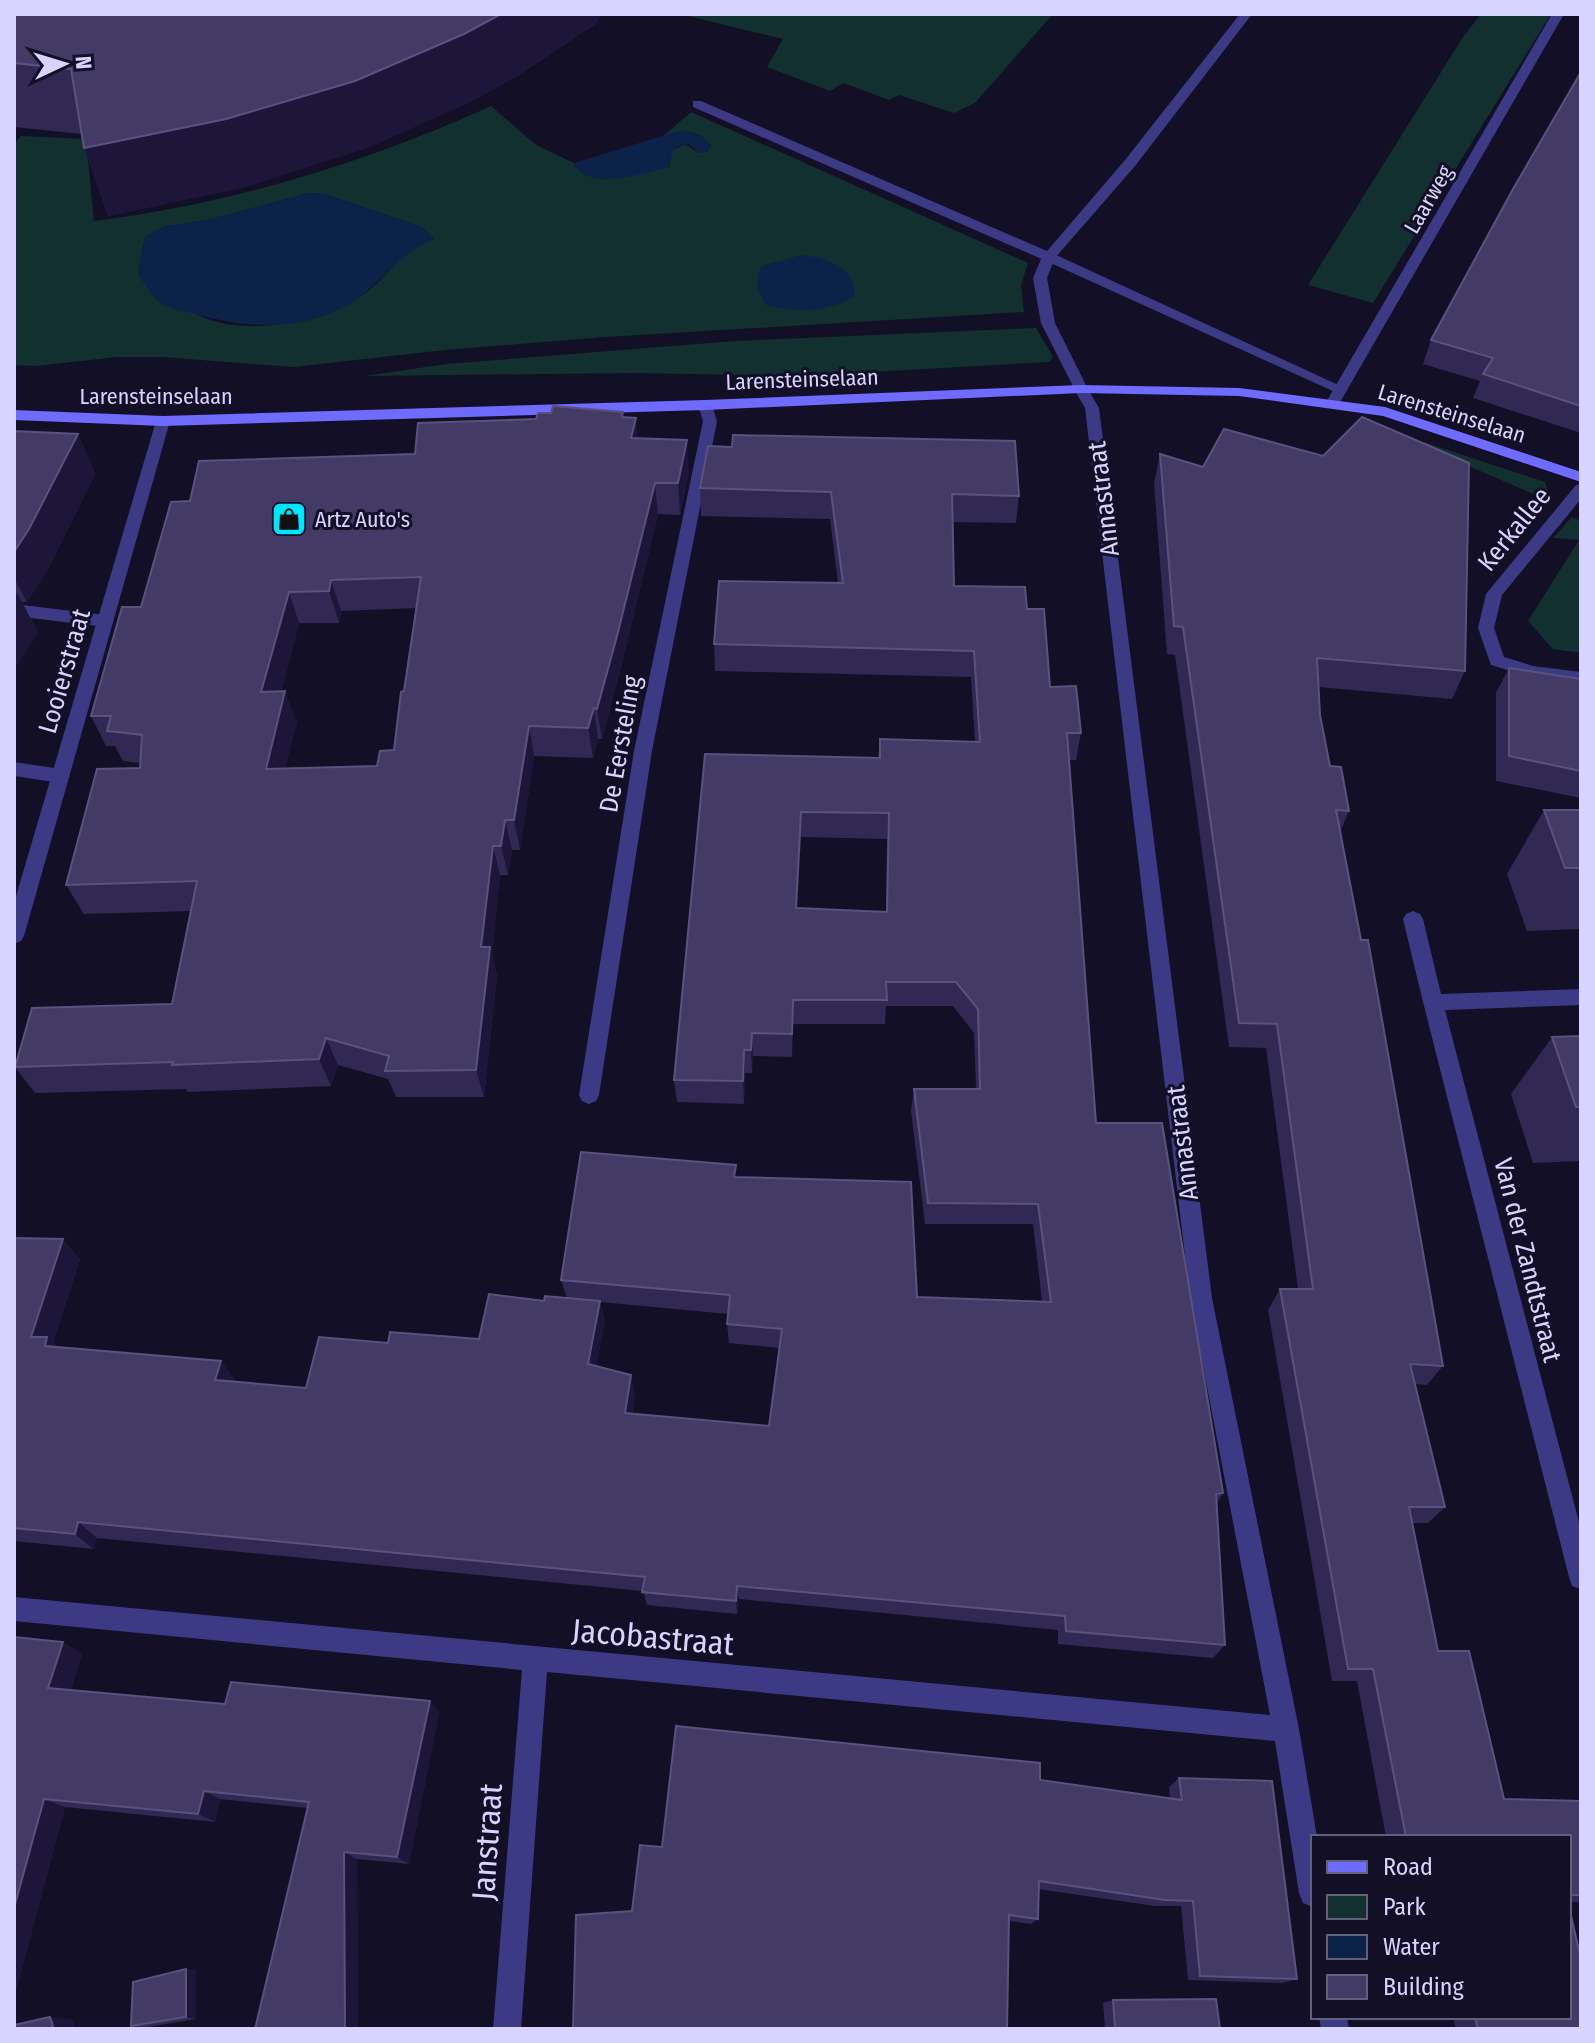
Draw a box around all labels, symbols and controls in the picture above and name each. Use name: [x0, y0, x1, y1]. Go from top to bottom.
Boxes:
north arrow: [24, 24, 104, 104]
text: N: [70, 55, 97, 70]
street label: Laarweg: [1398, 160, 1459, 238]
street label: Larensteinselaan: [725, 363, 879, 396]
street label: Larensteinselaan: [1375, 378, 1529, 449]
street label: Larensteinselaan: [79, 383, 233, 410]
street label: Annastraat: [1081, 439, 1126, 558]
street label: Kerkallee: [1471, 481, 1558, 577]
shop icon: Artz Auto's: [270, 500, 308, 538]
place label: Artz Auto's: [315, 506, 410, 533]
street label: Looierstraat: [32, 605, 97, 737]
street label: De Eersteling: [593, 672, 648, 815]
street label: Annastraat: [1160, 1083, 1205, 1202]
street label: Van der Zandtstraat: [1487, 1155, 1568, 1366]
street label: Jacobastraat: [570, 1611, 736, 1663]
street label: Janstraat: [464, 1782, 510, 1902]
legend: [1311, 1835, 1571, 2019]
text: Road: [1383, 1853, 1433, 1881]
text: Park: [1383, 1893, 1426, 1921]
text: Water: [1383, 1933, 1440, 1961]
text: Building: [1383, 1973, 1465, 2001]

